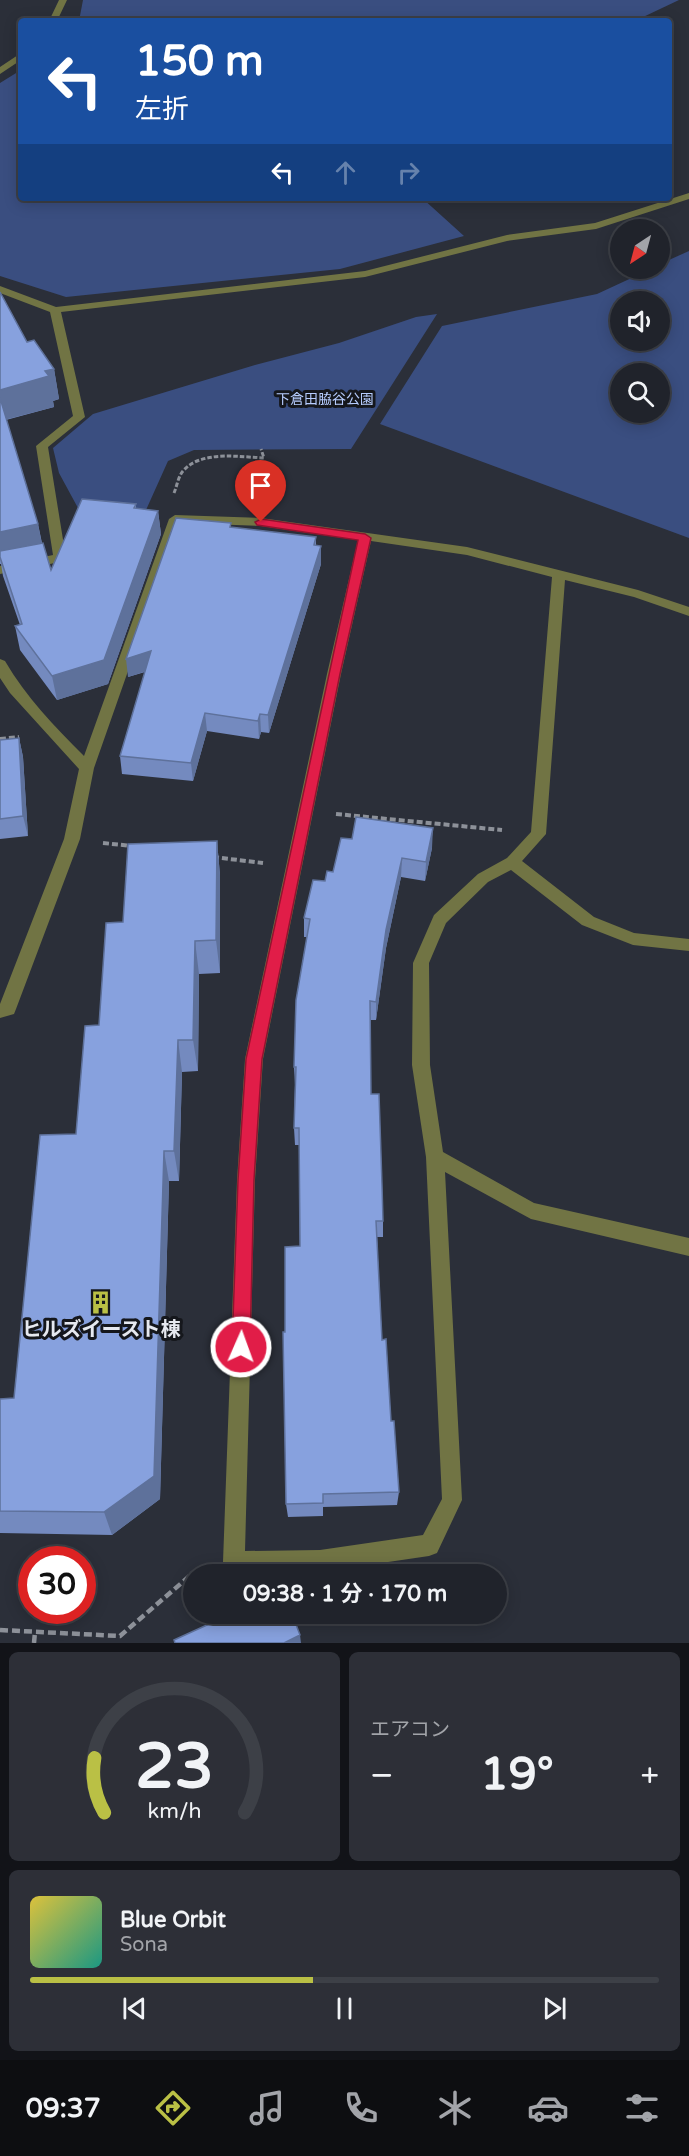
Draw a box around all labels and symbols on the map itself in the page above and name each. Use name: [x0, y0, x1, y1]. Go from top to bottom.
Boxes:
north arrow: [610, 219, 670, 279]
park label: 下倉田脇谷公園: [276, 391, 374, 408]
pin: [235, 460, 286, 522]
building icon: ヒルズイースト棟: [88, 1289, 114, 1315]
position arrow: [209, 1315, 273, 1379]
place label: ヒルズイースト棟: [22, 1318, 181, 1342]
speed limit sign: 30: [18, 1546, 96, 1624]

